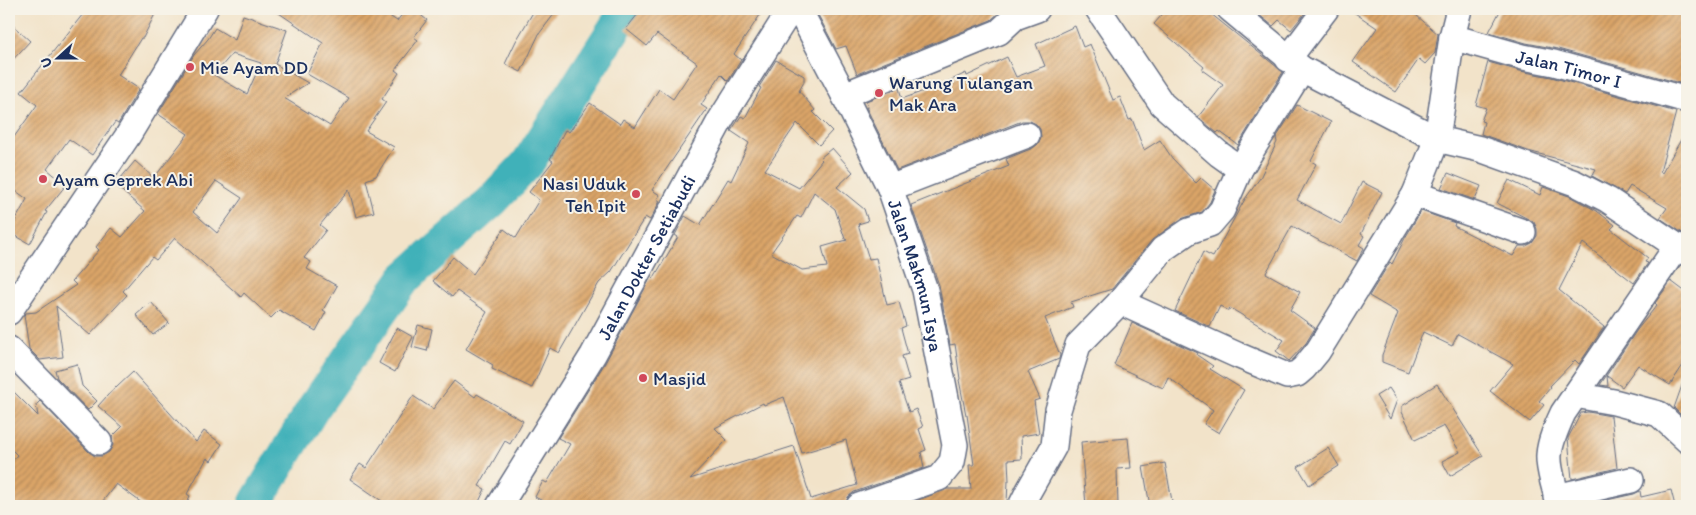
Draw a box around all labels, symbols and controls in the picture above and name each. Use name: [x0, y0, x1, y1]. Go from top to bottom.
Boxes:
north arrow: [32, 32, 82, 82]
street label: Jalan Timor I: [1513, 44, 1624, 93]
text: U: [37, 55, 56, 70]
place label: Mie Ayam DD: [200, 56, 308, 79]
marker: Mie Ayam DD: [184, 61, 196, 73]
place label: Warung Tulangan Mak Ara: [889, 71, 1033, 116]
marker: Warung Tulangan Mak Ara: [873, 87, 885, 99]
place label: Ayam Geprek Abi: [53, 168, 193, 191]
street label: Jalan Dokter Setiabudi: [592, 171, 700, 344]
place label: Nasi Uduk Teh Ipit: [543, 172, 626, 217]
marker: Ayam Geprek Abi: [37, 173, 49, 185]
marker: Nasi Uduk Teh Ipit: [630, 188, 642, 200]
street label: Jalan Makmun Isya: [883, 196, 948, 353]
place label: Masjid: [653, 367, 707, 390]
marker: Masjid: [637, 372, 649, 384]

